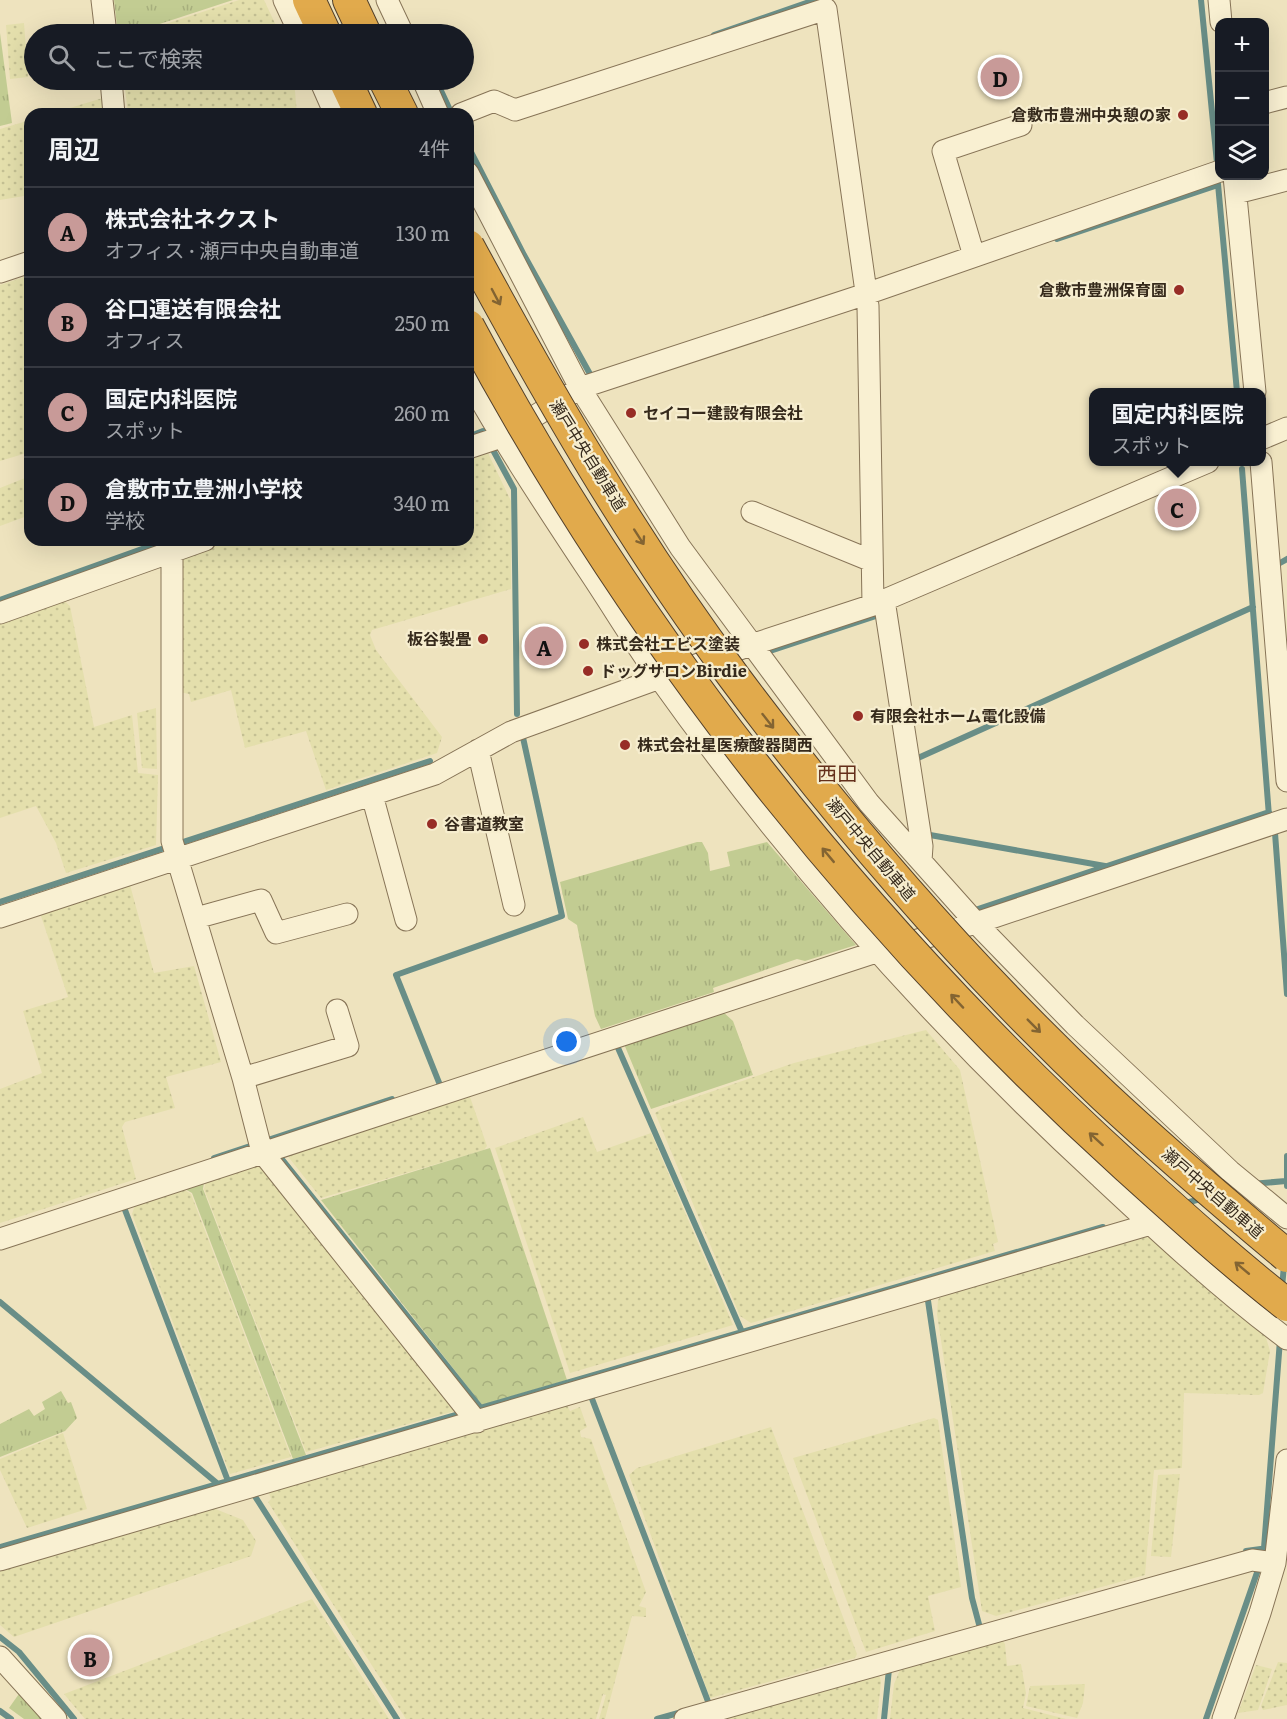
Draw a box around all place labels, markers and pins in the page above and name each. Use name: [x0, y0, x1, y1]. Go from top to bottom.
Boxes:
pin: D: [980, 54, 1020, 100]
place label: 倉敷市豊洲中央憩の家: [1011, 102, 1171, 126]
marker: 倉敷市豊洲中央憩の家: [1176, 108, 1190, 122]
place label: 倉敷市豊洲保育園: [1039, 277, 1167, 301]
marker: 倉敷市豊洲保育園: [1172, 283, 1186, 297]
place label: セイコー建設有限会社: [643, 400, 803, 424]
marker: セイコー建設有限会社: [624, 406, 638, 420]
pin: C: [1158, 486, 1196, 530]
pin: A: [524, 624, 564, 668]
place label: 板谷製畳: [407, 626, 471, 650]
place label: 株式会社エビス塗装: [596, 631, 740, 655]
marker: 板谷製畳: [476, 632, 490, 646]
marker: 株式会社エビス塗装: [577, 637, 591, 651]
place label: ドッグサロンBirdie: [600, 658, 747, 682]
marker: ドッグサロンBirdie: [581, 664, 595, 678]
place label: 有限会社ホーム電化設備: [870, 703, 1046, 727]
marker: 有限会社ホーム電化設備: [851, 709, 865, 723]
place label: 株式会社星医療酸器関西: [637, 732, 813, 756]
marker: 株式会社星医療酸器関西: [618, 738, 632, 752]
place label: 谷書道教室: [444, 811, 524, 835]
marker: 谷書道教室: [425, 817, 439, 831]
pin: B: [70, 1634, 110, 1680]

